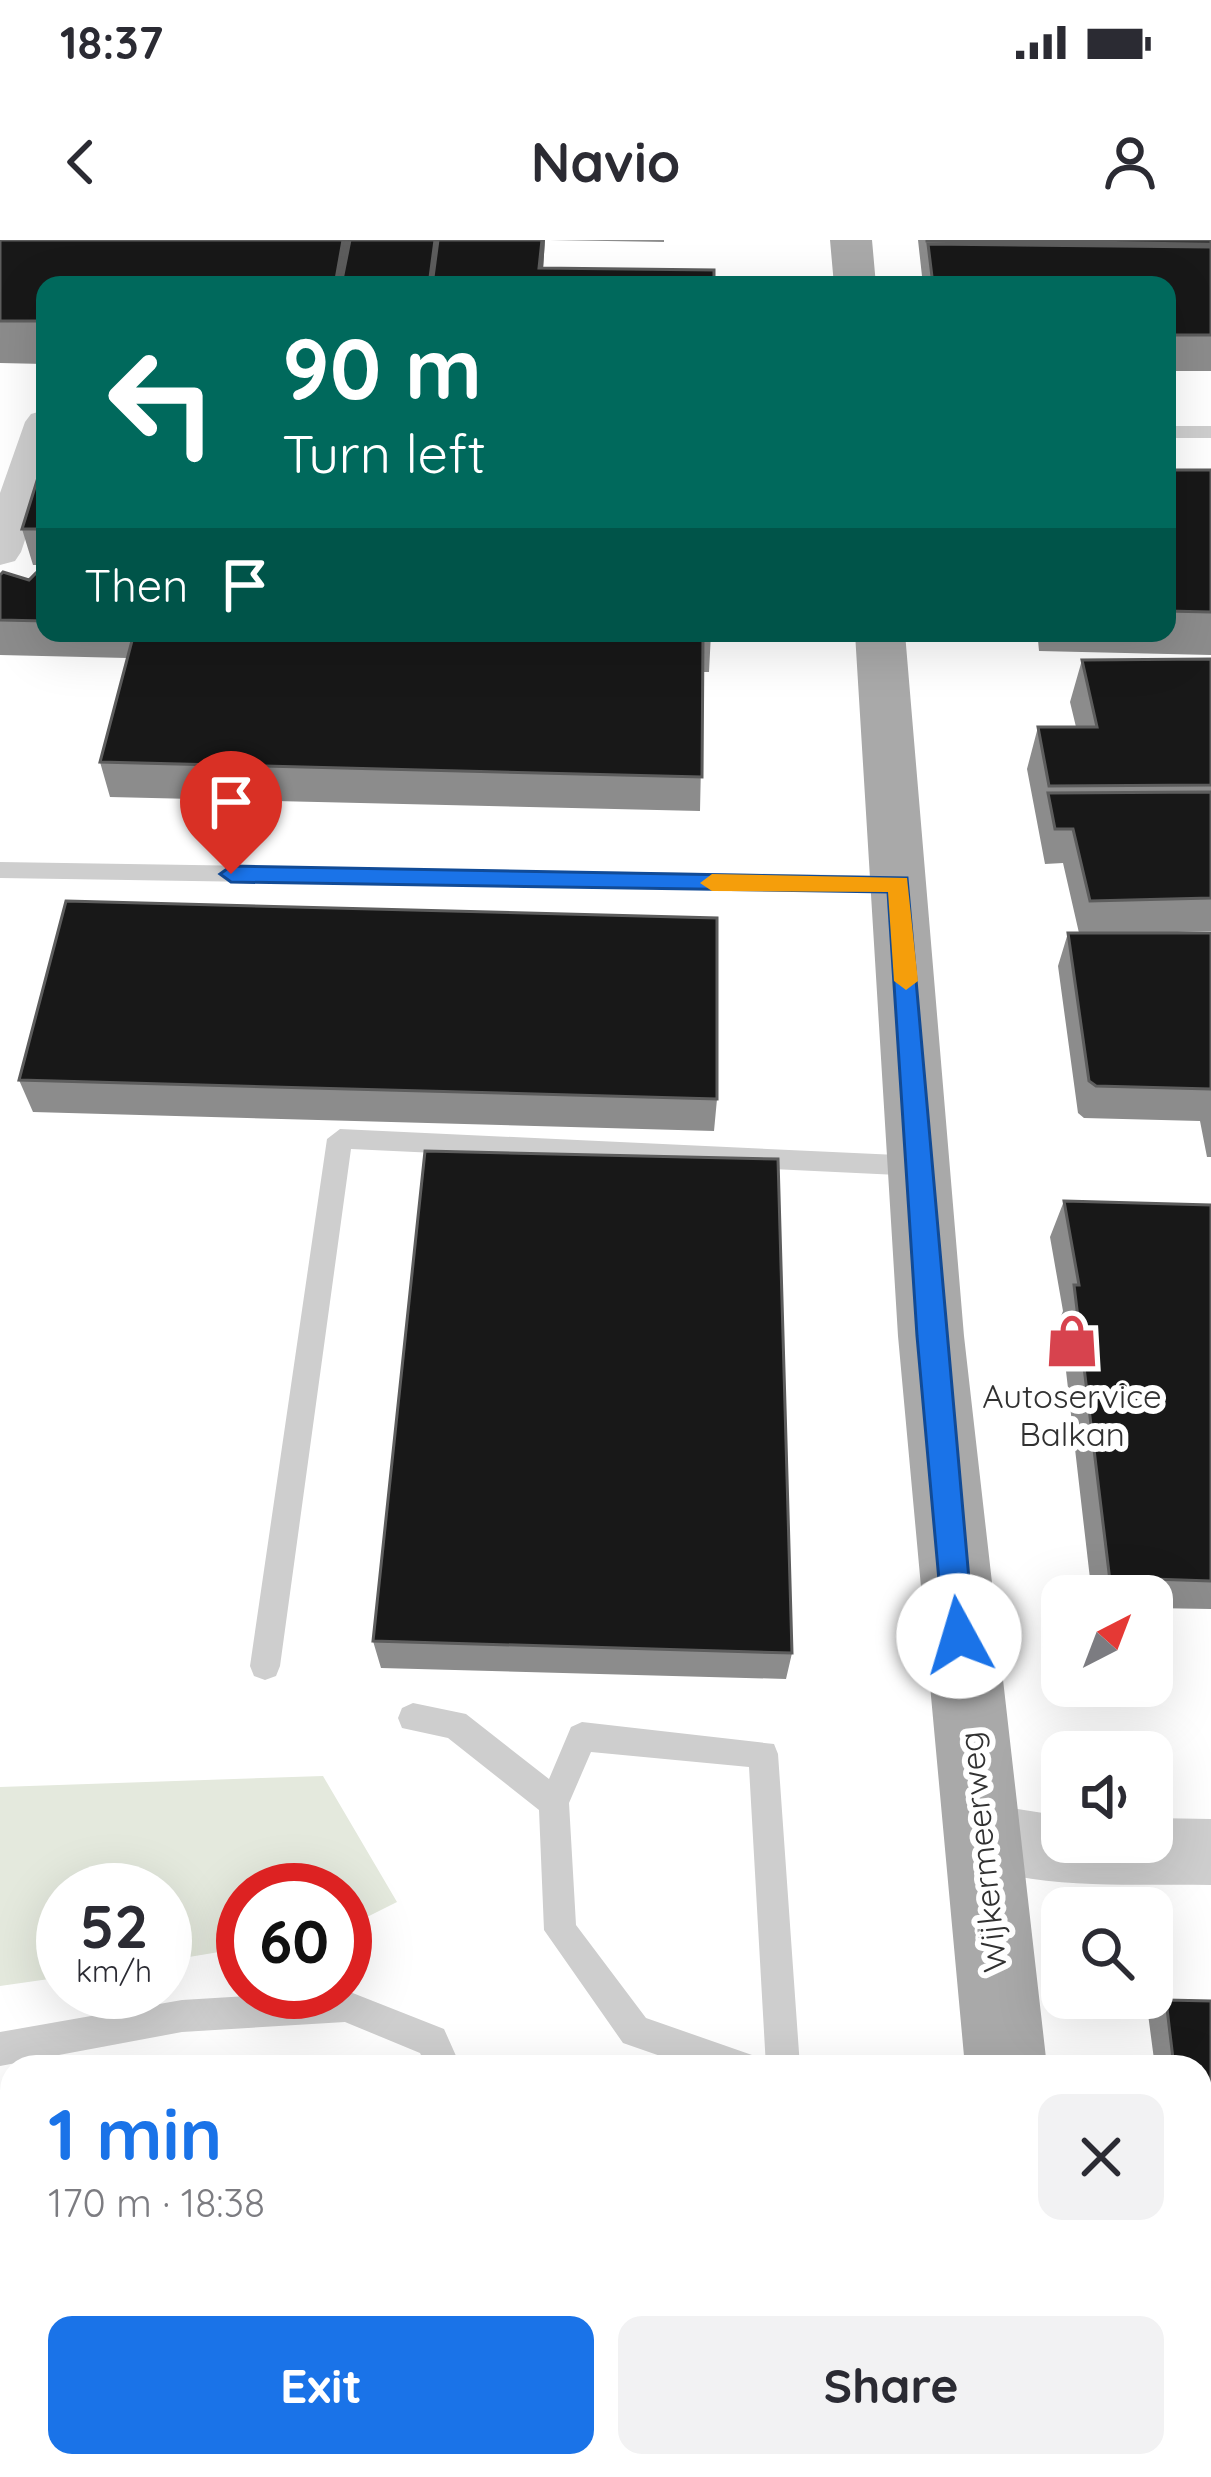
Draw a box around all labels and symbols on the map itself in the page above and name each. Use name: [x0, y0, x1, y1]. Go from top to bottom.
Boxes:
pin: [180, 751, 282, 874]
shop icon: Autoservice Balkan: [1043, 1312, 1101, 1370]
place label: Autoservice Balkan: [982, 1375, 1162, 1454]
position arrow: [896, 1573, 1022, 1699]
north arrow: [1041, 1575, 1173, 1707]
street label: Wijkermeerweg: [949, 1730, 1015, 1974]
speed limit sign: 60: [216, 1863, 372, 2019]

